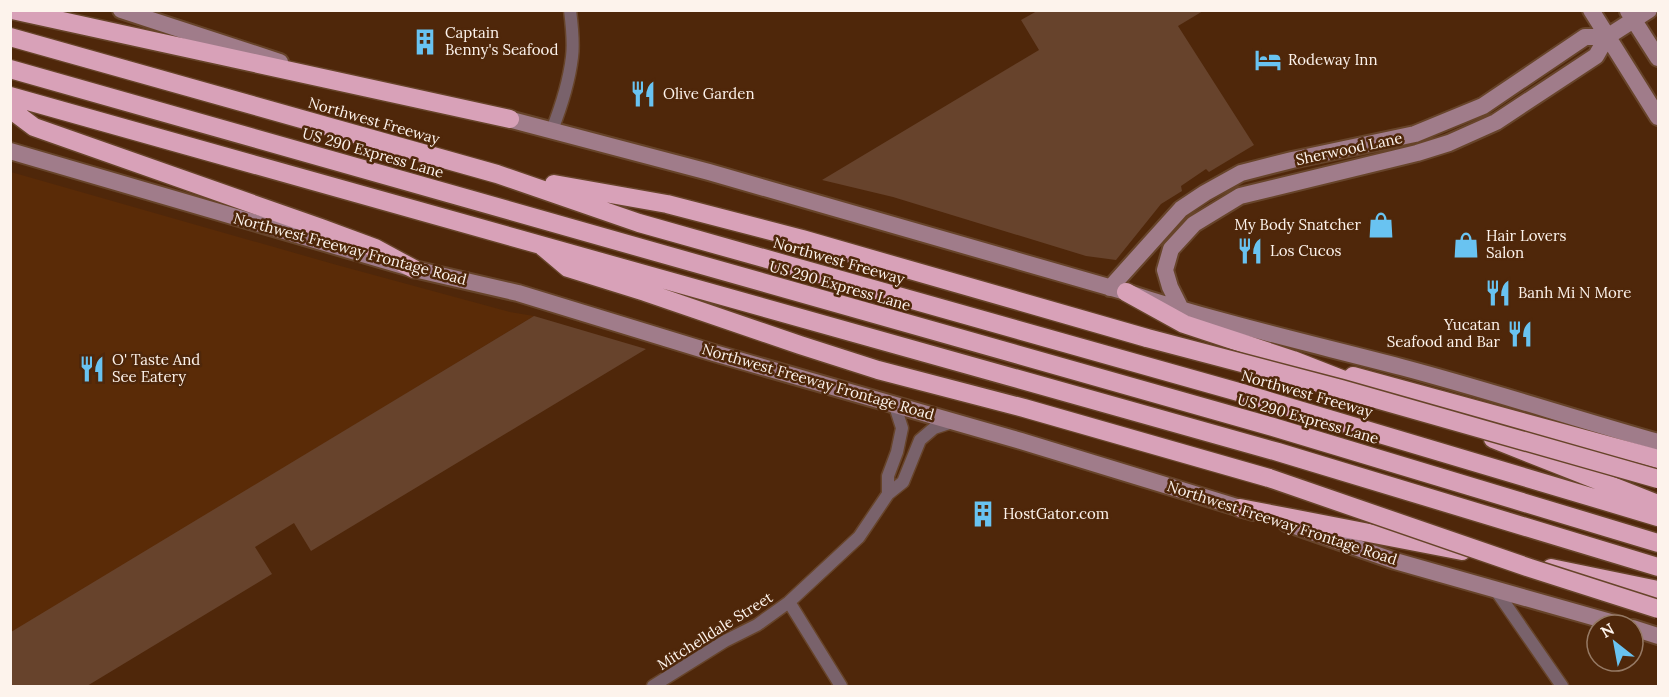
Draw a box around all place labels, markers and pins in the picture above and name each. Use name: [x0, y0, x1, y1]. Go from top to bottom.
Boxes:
place label: Captain Benny's Seafood: [445, 23, 558, 59]
building icon: Captain Benny's Seafood: [410, 27, 440, 57]
hotel icon: Rodeway Inn: [1253, 45, 1283, 75]
place label: Rodeway Inn: [1288, 50, 1378, 69]
restaurant icon: Olive Garden: [628, 79, 658, 109]
place label: Olive Garden: [663, 84, 755, 103]
shop icon: My Body Snatcher: [1366, 210, 1396, 240]
place label: My Body Snatcher: [1234, 215, 1362, 234]
place label: Hair Lovers Salon: [1486, 226, 1566, 262]
shop icon: Hair Lovers Salon: [1451, 230, 1481, 260]
restaurant icon: Los Cucos: [1235, 236, 1265, 266]
place label: Los Cucos: [1270, 241, 1341, 260]
restaurant icon: Banh Mi N More: [1483, 278, 1513, 308]
place label: Banh Mi N More: [1518, 283, 1631, 302]
place label: Yucatan Seafood and Bar: [1387, 315, 1500, 351]
restaurant icon: Yucatan Seafood and Bar: [1505, 319, 1535, 349]
place label: O' Taste And See Eatery: [112, 350, 200, 386]
restaurant icon: O' Taste And See Eatery: [77, 354, 107, 384]
building icon: HostGator.com: [968, 499, 998, 529]
place label: HostGator.com: [1003, 504, 1109, 523]

